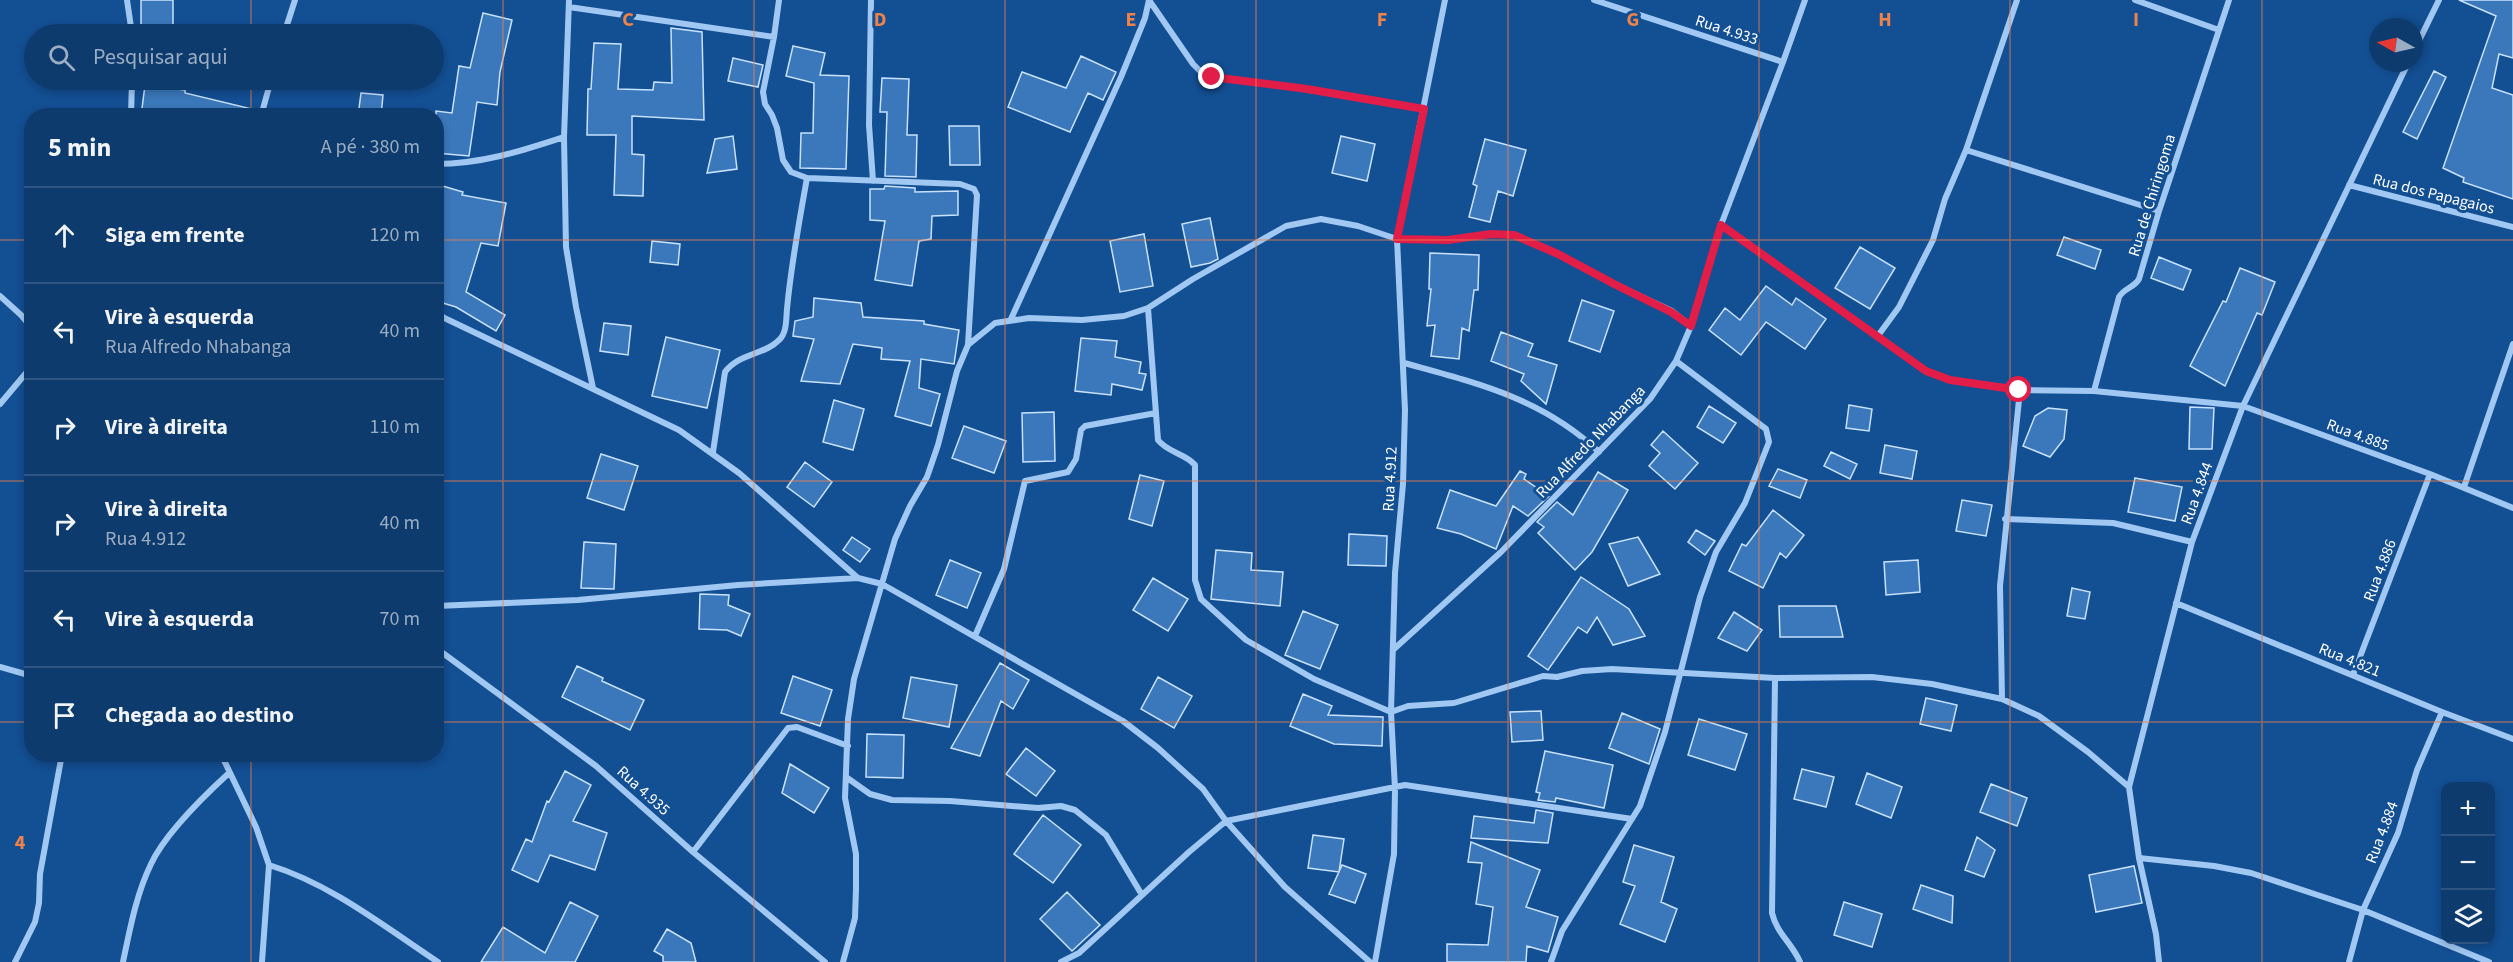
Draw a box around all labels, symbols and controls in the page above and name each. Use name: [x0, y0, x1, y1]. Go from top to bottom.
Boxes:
text: C: [622, 6, 634, 34]
text: D: [874, 6, 886, 34]
text: E: [1126, 6, 1136, 34]
text: F: [1377, 6, 1387, 34]
text: G: [1627, 6, 1639, 34]
text: H: [1878, 6, 1892, 34]
text: I: [2133, 6, 2139, 34]
street label: Rua 4.933: [1692, 9, 1761, 50]
north arrow: [2369, 18, 2423, 72]
search box: [24, 24, 444, 90]
icon: search: [45, 41, 78, 74]
text: Pesquisar aqui: [93, 41, 228, 73]
route end: [1198, 63, 1224, 89]
text: 5 min: [48, 129, 111, 166]
street label: Rua de Chiringoma: [2123, 131, 2181, 259]
text: A pé · 380 m: [321, 133, 420, 161]
street label: Rua dos Papagaios: [2371, 168, 2497, 220]
icon: ahead: [48, 219, 81, 252]
text: Siga em frente: [105, 219, 245, 251]
text: 120 m: [370, 221, 420, 249]
text: Vire à esquerda: [105, 301, 254, 333]
icon: left: [48, 315, 81, 348]
text: 40 m: [380, 317, 420, 345]
text: Rua Alfredo Nhabanga: [105, 333, 291, 361]
route start: [2005, 376, 2031, 402]
street label: Rua Alfredo Nhabanga: [1531, 380, 1650, 503]
icon: right: [48, 411, 81, 444]
text: Vire à direita: [105, 411, 228, 443]
text: 110 m: [370, 413, 420, 441]
street label: Rua 4.885: [2323, 414, 2392, 456]
street label: Rua 4.912: [1377, 446, 1403, 512]
street label: Rua 4.844: [2176, 459, 2218, 528]
text: Vire à direita: [105, 493, 228, 525]
icon: right: [48, 507, 81, 540]
text: 40 m: [380, 509, 420, 537]
text: Rua 4.912: [105, 525, 186, 553]
street label: Rua 4.886: [2358, 536, 2402, 605]
icon: left: [48, 603, 81, 636]
text: Vire à esquerda: [105, 603, 254, 635]
text: 70 m: [380, 605, 420, 633]
street label: Rua 4.821: [2315, 638, 2384, 682]
icon: arrive: [48, 699, 81, 732]
text: Chegada ao destino: [105, 699, 294, 731]
street label: Rua 4.935: [612, 761, 675, 821]
map controls: [2441, 782, 2495, 944]
button: +: [2441, 782, 2495, 836]
street label: Rua 4.884: [2360, 798, 2404, 867]
text: 4: [15, 829, 26, 857]
button: −: [2441, 836, 2495, 890]
button: layers: [2441, 890, 2495, 944]

